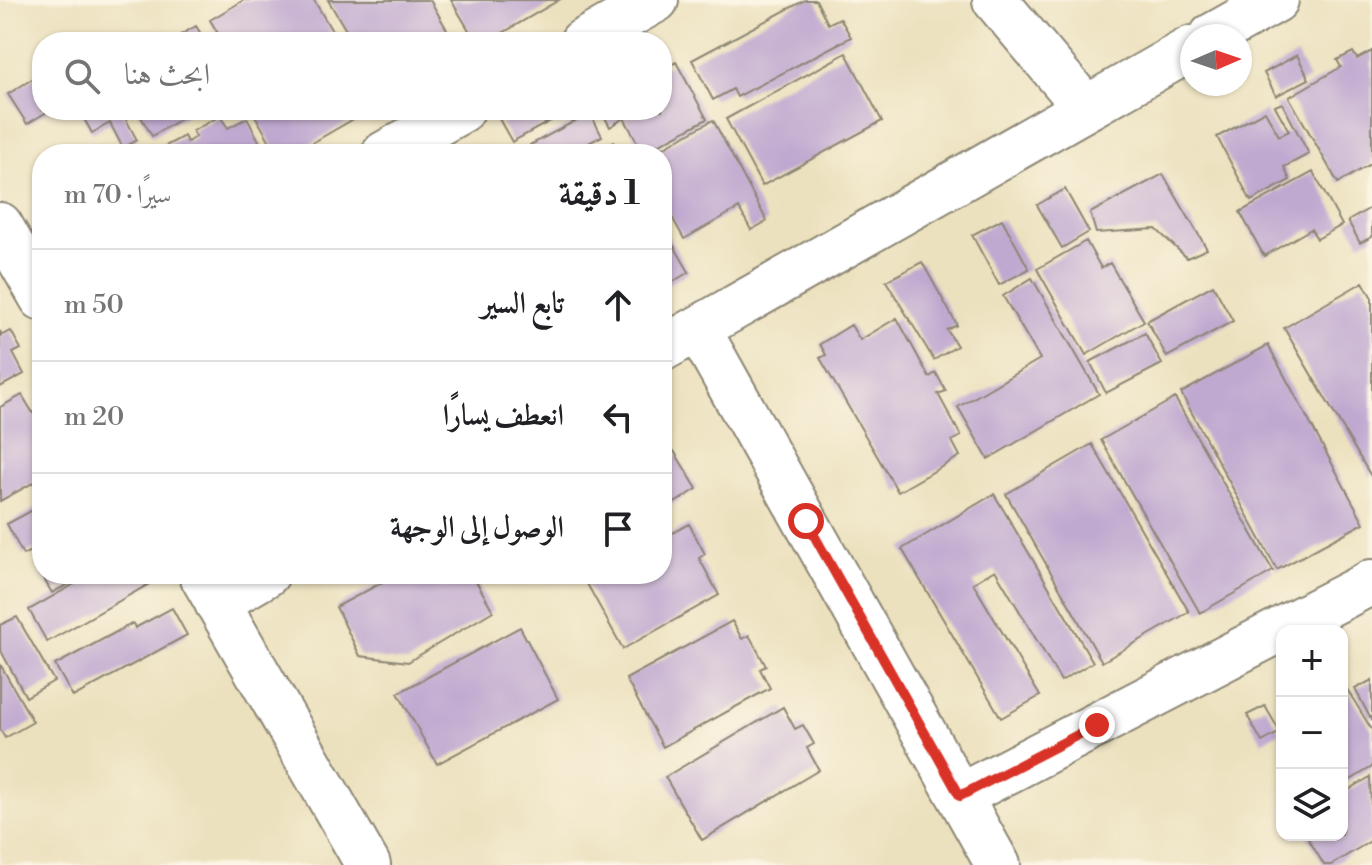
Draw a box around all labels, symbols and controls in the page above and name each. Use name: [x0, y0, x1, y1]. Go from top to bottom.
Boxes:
north arrow: [1180, 24, 1252, 96]
search box: [32, 32, 672, 120]
icon: search: [60, 54, 104, 98]
text: ابحث هنا: [124, 56, 210, 94]
text: 1 دقيقة: [559, 173, 640, 215]
text: سيرًا · 70 m: [64, 179, 172, 211]
icon: ahead: [596, 283, 640, 327]
text: تابع السير: [481, 285, 564, 323]
text: 50 m: [64, 289, 124, 321]
icon: left: [596, 395, 640, 439]
text: انعطف يسارًا: [443, 397, 564, 435]
text: 20 m: [64, 401, 124, 433]
route start: [788, 503, 824, 539]
icon: arrive: [596, 507, 640, 551]
text: الوصول إلى الوجهة: [390, 509, 564, 547]
map controls: [1276, 625, 1348, 841]
button: +: [1276, 625, 1348, 697]
button: −: [1276, 697, 1348, 769]
route end: [1079, 707, 1115, 743]
button: layers: [1276, 769, 1348, 841]

